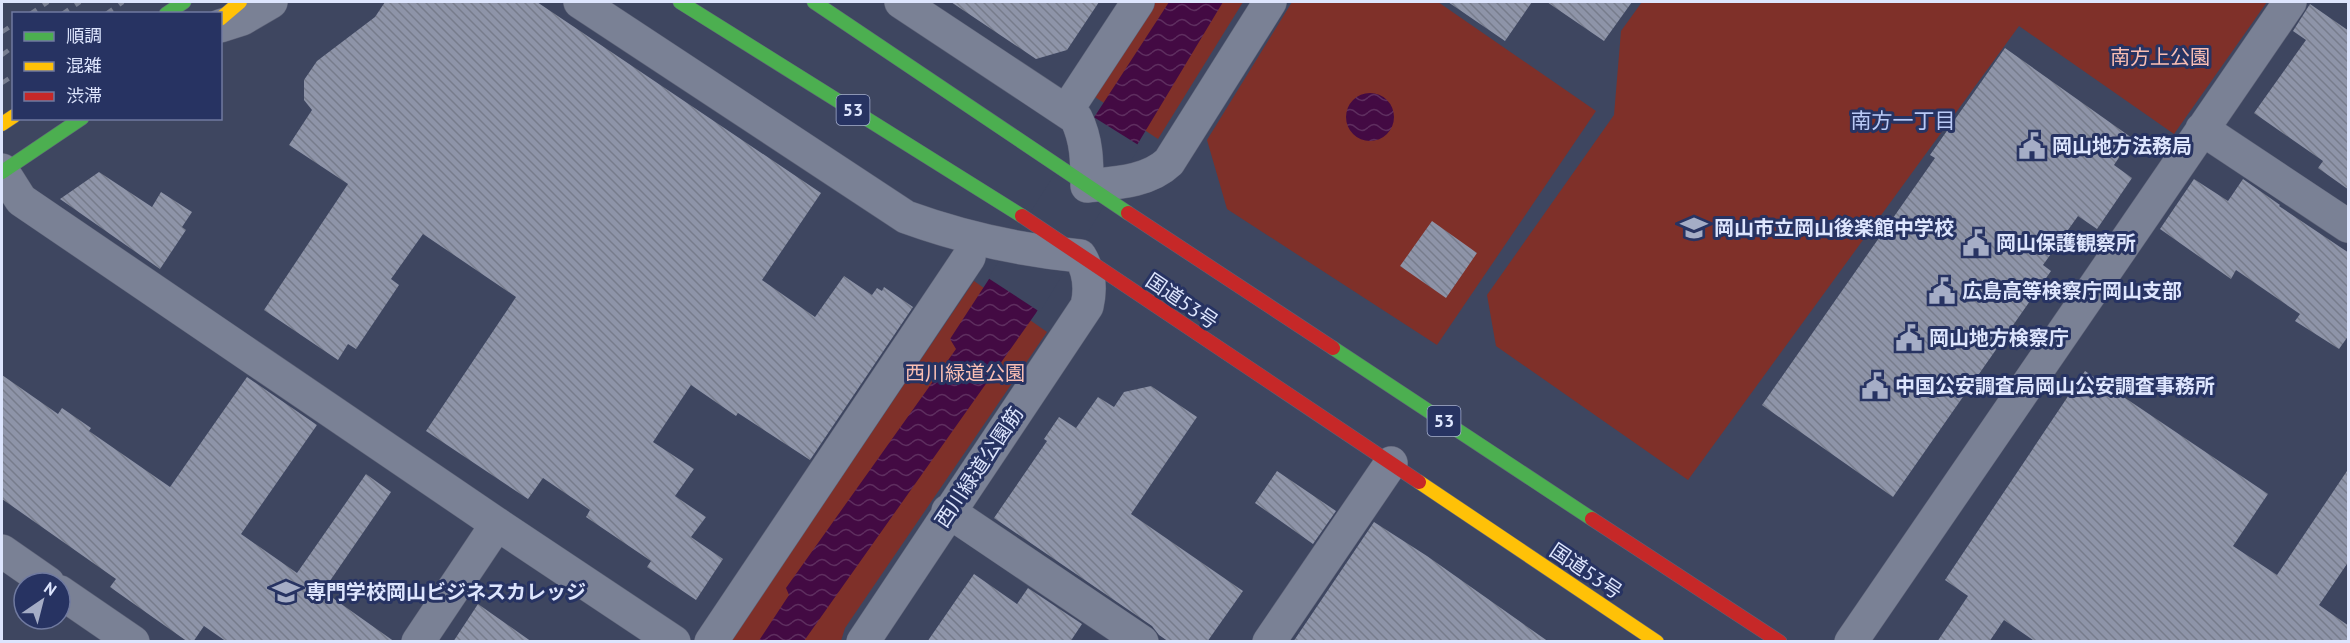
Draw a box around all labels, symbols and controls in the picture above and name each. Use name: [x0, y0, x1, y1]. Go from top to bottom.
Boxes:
legend: [12, 12, 222, 120]
text: 順調: [66, 24, 102, 47]
park label: 南方上公園: [2110, 44, 2210, 70]
text: 混雑: [66, 54, 102, 77]
text: 渋滞: [66, 84, 102, 107]
road number: 53: [836, 95, 870, 125]
district label: 南方一丁目: [1851, 107, 1956, 134]
public building icon: 岡山地方法務局: [2017, 131, 2047, 161]
place label: 岡山地方法務局: [2052, 133, 2192, 159]
school or university icon: 岡山市立岡山後楽館中学校: [1679, 213, 1709, 243]
place label: 岡山市立岡山後楽館中学校: [1714, 215, 1954, 241]
public building icon: 岡山保護観察所: [1961, 228, 1991, 258]
place label: 岡山保護観察所: [1996, 230, 2136, 256]
street label: 国道53号: [1141, 267, 1223, 335]
public building icon: 広島高等検察庁岡山支部: [1927, 276, 1957, 306]
place label: 広島高等検察庁岡山支部: [1962, 278, 2182, 304]
public building icon: 岡山地方検察庁: [1894, 323, 1924, 353]
place label: 岡山地方検察庁: [1929, 325, 2069, 351]
park label: 西川緑道公園: [905, 360, 1025, 386]
public building icon: 中国公安調査局岡山公安調査事務所: [1860, 371, 1890, 401]
place label: 中国公安調査局岡山公安調査事務所: [1895, 373, 2215, 399]
street label: 西川緑道公園筋: [929, 402, 1029, 532]
road number: 53: [1428, 406, 1460, 436]
street label: 国道53号: [1545, 537, 1627, 605]
north arrow: [12, 571, 72, 631]
school or university icon: 専門学校岡山ビジネスカレッジ: [271, 577, 301, 607]
text: N: [41, 578, 61, 600]
place label: 専門学校岡山ビジネスカレッジ: [306, 579, 586, 605]

